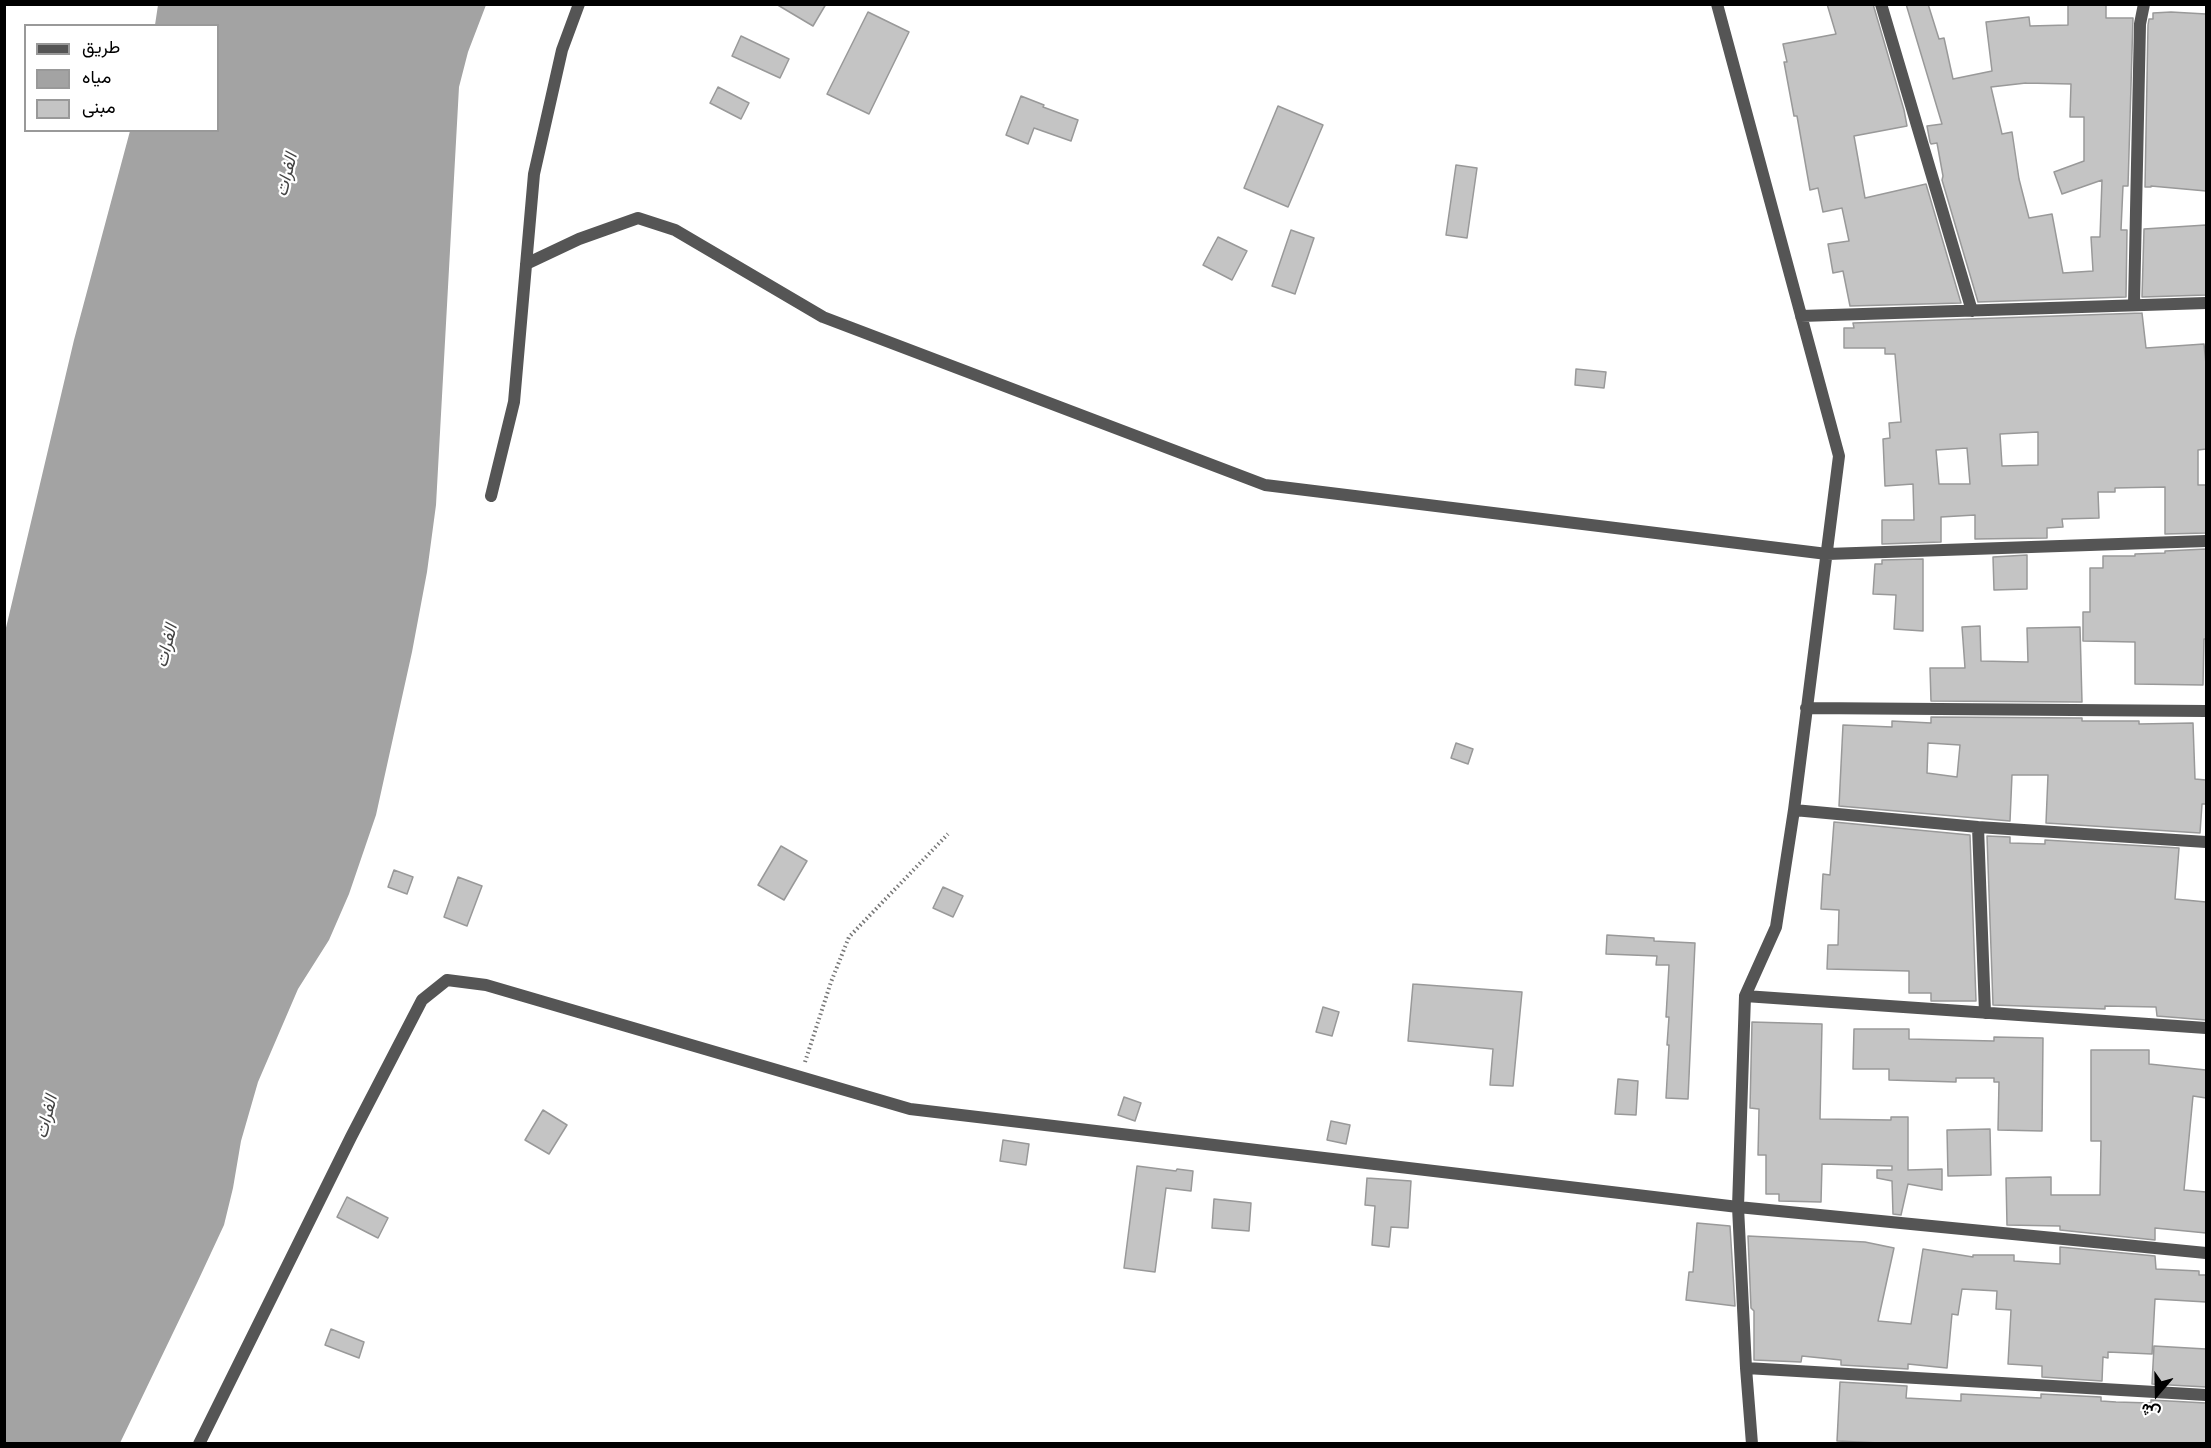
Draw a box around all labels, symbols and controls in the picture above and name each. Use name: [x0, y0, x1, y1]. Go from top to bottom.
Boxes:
legend: [24, 24, 219, 132]
text: طريق: [82, 36, 120, 58]
text: مياه: [82, 66, 111, 88]
text: مبنى: [82, 96, 116, 118]
water label: الفرات: [271, 151, 303, 199]
water label: الفرات: [151, 622, 183, 670]
water label: الفرات: [31, 1093, 63, 1141]
north arrow: [2127, 1364, 2187, 1424]
text: ش: [2138, 1398, 2163, 1424]

